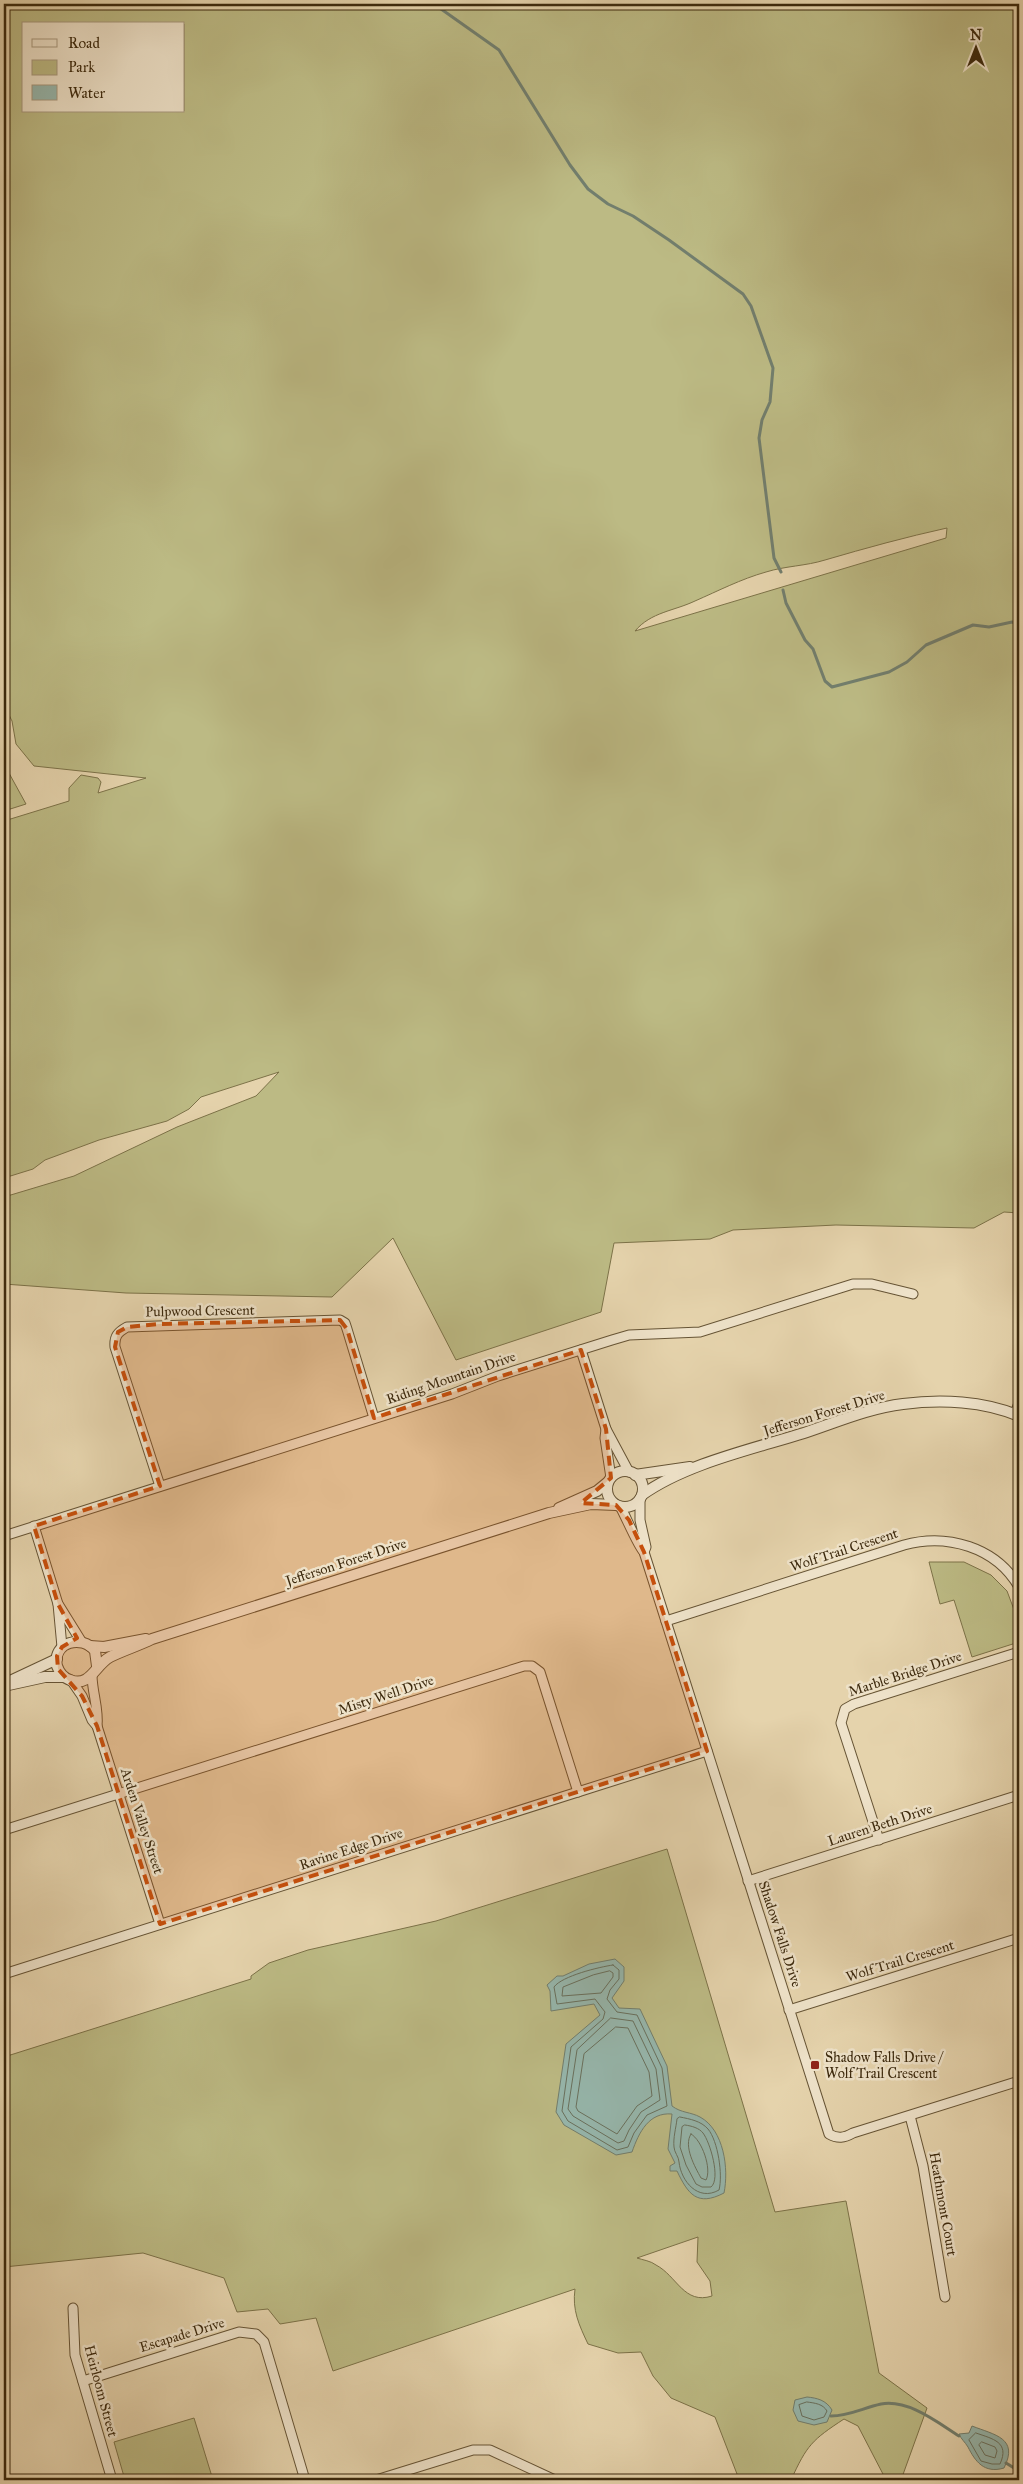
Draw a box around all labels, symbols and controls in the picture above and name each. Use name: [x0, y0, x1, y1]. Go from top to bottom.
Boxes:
legend: [22, 22, 185, 112]
north arrow: [950, 22, 1000, 72]
text: N: [970, 27, 982, 44]
text: Road: [68, 34, 100, 52]
text: Park: [68, 58, 95, 76]
text: Water: [68, 84, 105, 102]
street label: Pulpwood Crescent: [145, 1302, 255, 1320]
street label: Riding Mountain Drive: [384, 1348, 518, 1408]
street label: Jefferson Forest Drive: [759, 1386, 887, 1441]
street label: Wolf Trail Crescent: [788, 1525, 900, 1575]
street label: Jefferson Forest Drive: [282, 1534, 409, 1591]
street label: Marble Bridge Drive: [846, 1648, 964, 1700]
street label: Misty Well Drive: [336, 1672, 436, 1718]
street label: Arden Valley Street: [117, 1765, 167, 1876]
street label: Lauren Beth Drive: [826, 1800, 934, 1850]
street label: Ravine Edge Drive: [297, 1824, 405, 1874]
street label: Shadow Falls Drive: [755, 1879, 805, 1990]
street label: Wolf Trail Crescent: [844, 1936, 956, 1986]
place label: Shadow Falls Drive / Wolf Trail Crescent: [825, 2049, 944, 2082]
marker: Shadow Falls Drive / Wolf Trail Crescent: [809, 2059, 821, 2071]
street label: Heathmont Court: [925, 2151, 961, 2257]
street label: Escapade Drive: [137, 2314, 227, 2356]
street label: Heirloom Street: [81, 2343, 121, 2439]

